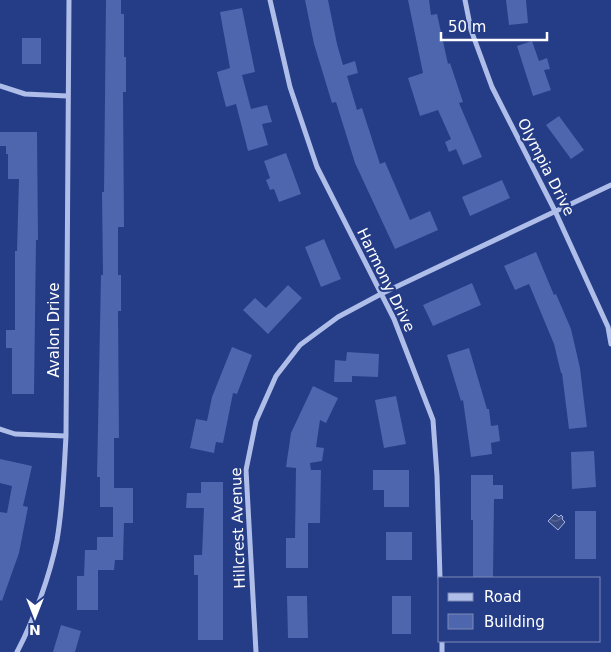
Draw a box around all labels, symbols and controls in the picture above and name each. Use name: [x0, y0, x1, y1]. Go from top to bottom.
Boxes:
scale bar: [441, 10, 547, 42]
text: 50 m: [448, 18, 486, 36]
street label: Olympia Drive: [514, 115, 578, 219]
street label: Harmony Drive: [353, 225, 419, 335]
street label: Avalon Drive: [45, 282, 63, 378]
street label: Hillcrest Avenue: [227, 467, 249, 589]
legend: [438, 577, 601, 642]
text: Road: [484, 588, 522, 606]
north arrow: [10, 592, 60, 642]
text: Building: [484, 613, 545, 631]
text: N: [29, 622, 41, 638]

